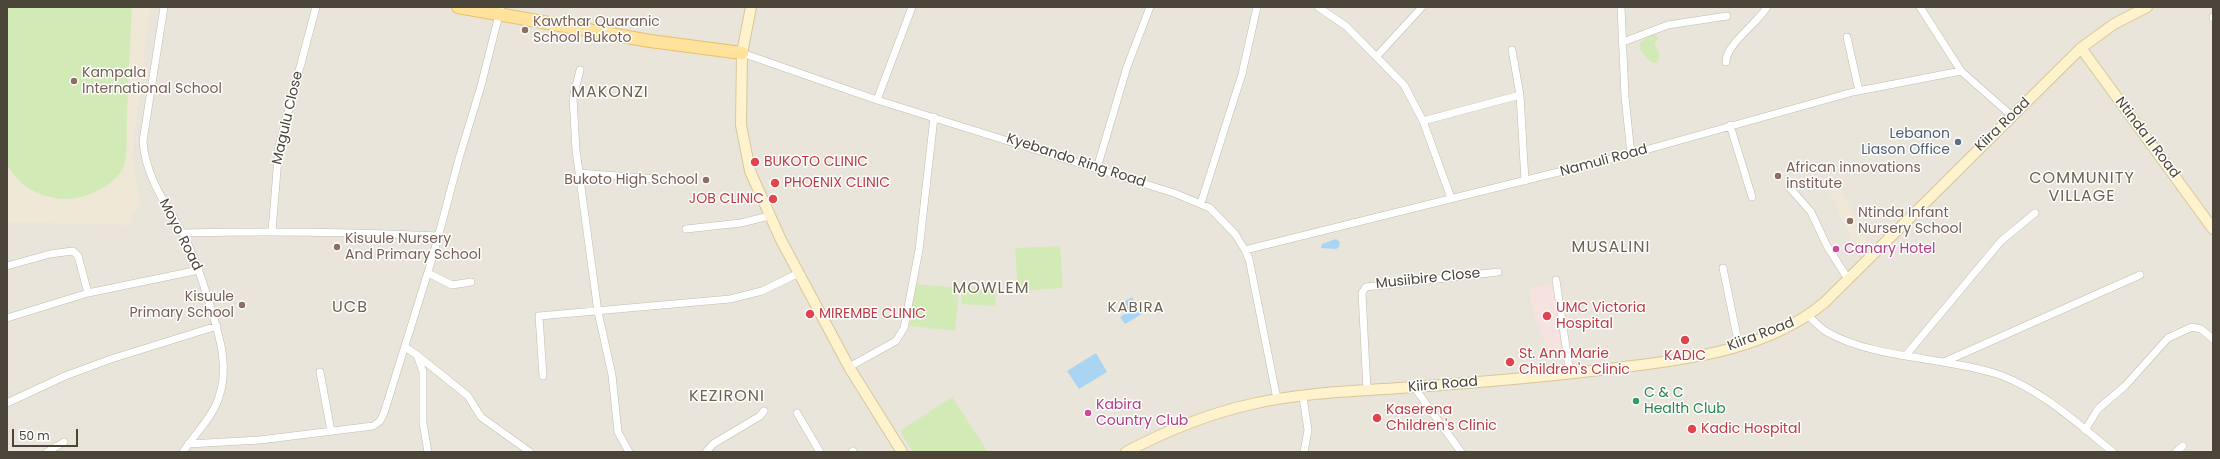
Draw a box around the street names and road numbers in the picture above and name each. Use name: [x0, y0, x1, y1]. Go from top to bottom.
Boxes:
street label: Magulu Close: [269, 70, 307, 166]
street label: Ntinda II Road: [2111, 94, 2183, 182]
street label: Kiira Road: [1972, 95, 2034, 155]
street label: Kyebando Ring Road: [1004, 131, 1148, 191]
street label: Namuli Road: [1558, 141, 1650, 181]
street label: Moyo Road: [155, 196, 205, 274]
street label: Musiibire Close: [1375, 265, 1481, 293]
street label: Kiira Road: [1725, 315, 1797, 355]
street label: Kiira Road: [1407, 374, 1479, 396]

